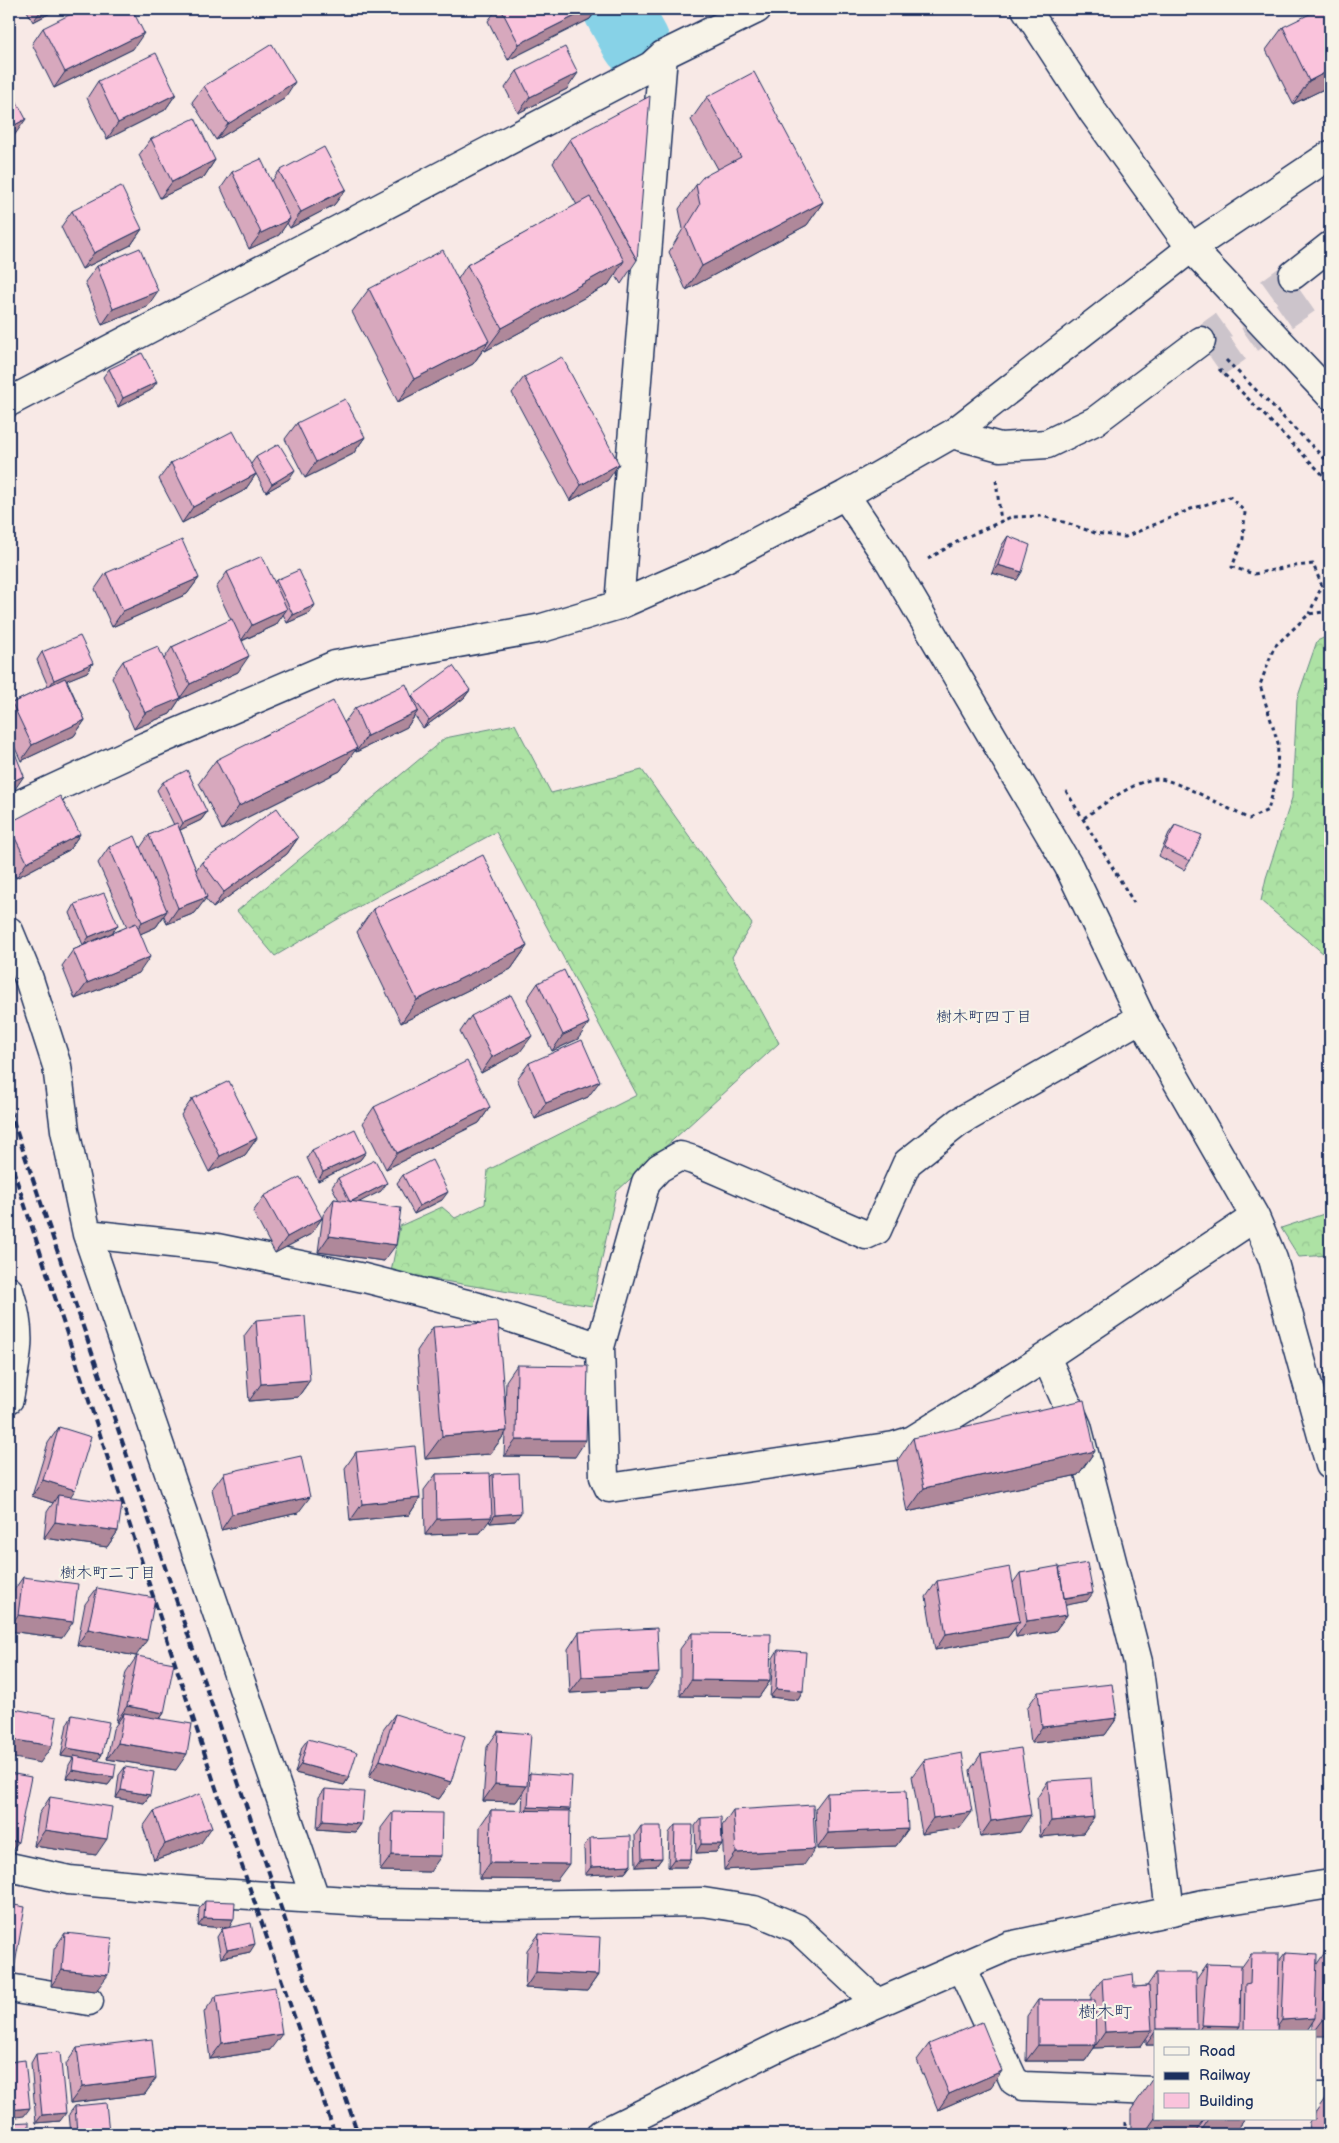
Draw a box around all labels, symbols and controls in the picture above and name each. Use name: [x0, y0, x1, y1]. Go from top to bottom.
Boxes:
district label: 樹木町四丁目: [936, 1008, 1032, 1027]
district label: 樹木町二丁目: [60, 1564, 156, 1583]
district label: 樹木町: [1078, 2002, 1132, 2023]
legend: [1154, 2030, 1316, 2120]
text: Road: [1199, 2042, 1235, 2061]
text: Railway: [1199, 2066, 1250, 2085]
text: Building: [1199, 2092, 1254, 2111]

